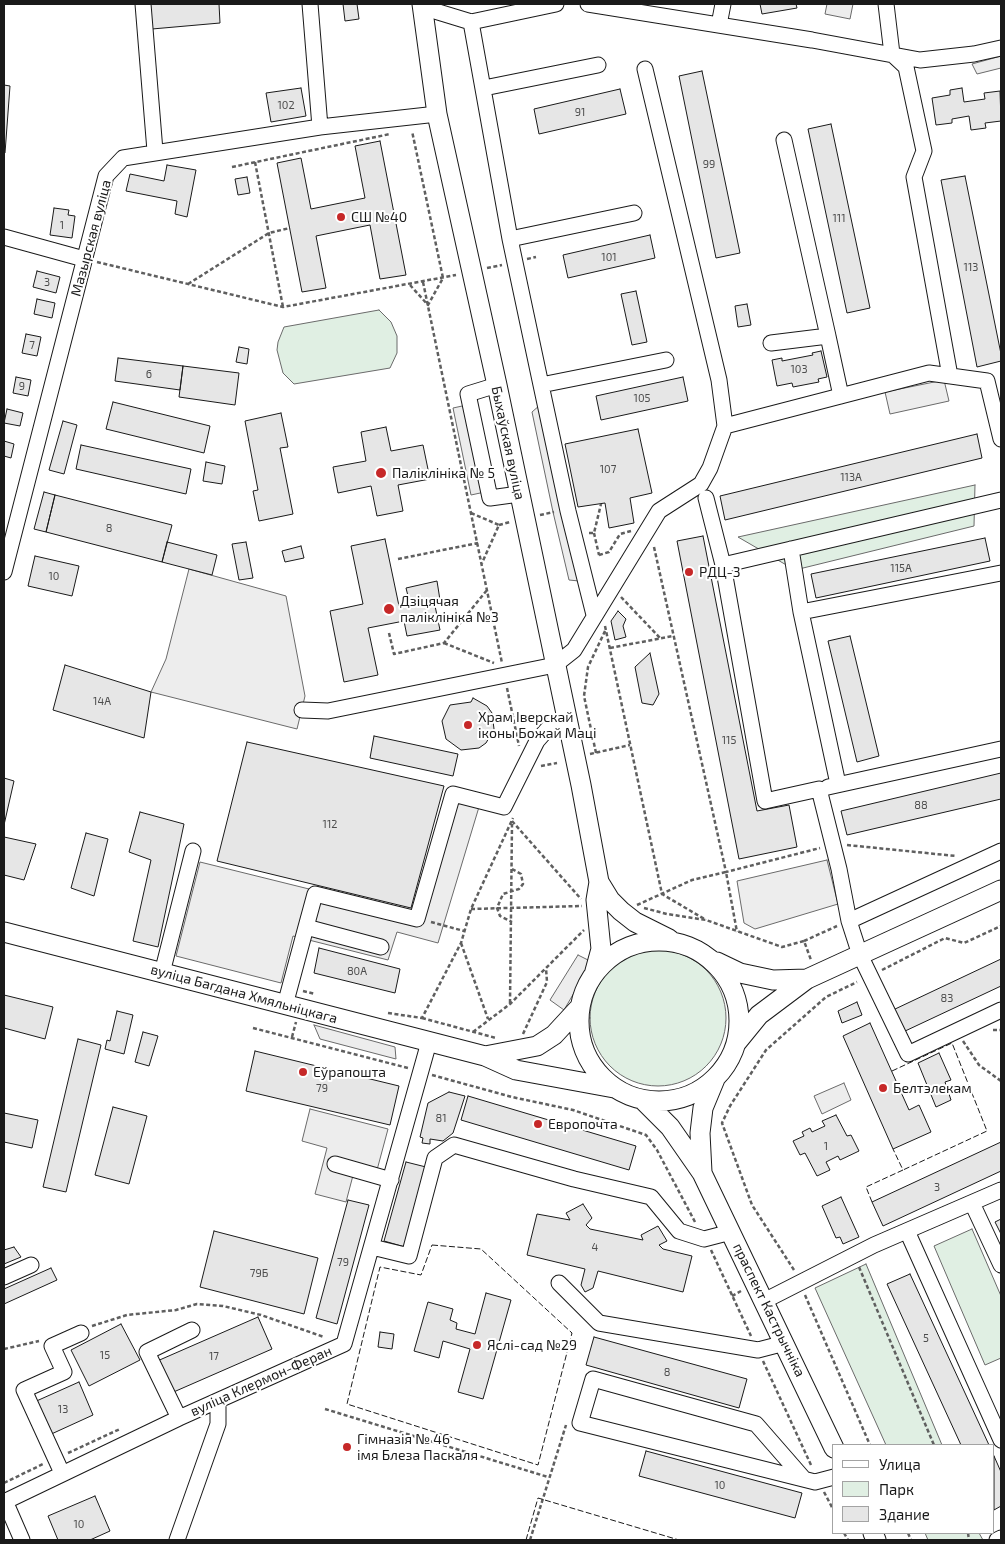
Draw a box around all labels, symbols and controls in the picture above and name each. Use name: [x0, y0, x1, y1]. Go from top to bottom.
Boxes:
house number: 102: [277, 98, 295, 112]
house number: 91: [575, 105, 585, 119]
house number: 99: [703, 157, 715, 171]
street label: Мазырская вуліца: [67, 178, 115, 298]
place label: СШ №40: [351, 209, 407, 225]
marker: СШ №40: [335, 211, 347, 223]
house number: 111: [832, 211, 846, 225]
house number: 1: [60, 218, 64, 232]
house number: 101: [601, 250, 617, 264]
house number: 113: [964, 260, 978, 274]
house number: 3: [44, 275, 50, 289]
house number: 7: [29, 338, 35, 352]
house number: 103: [790, 362, 808, 376]
house number: 6: [146, 367, 152, 381]
house number: 9: [19, 379, 25, 393]
street label: Быхаўская вуліца: [488, 385, 528, 501]
house number: 105: [634, 391, 650, 405]
house number: 107: [600, 462, 616, 476]
place label: Паліклініка № 5: [392, 465, 495, 481]
marker: Паліклініка № 5: [374, 466, 388, 480]
house number: 113А: [840, 470, 862, 484]
house number: 8: [106, 521, 112, 535]
house number: 115А: [890, 561, 912, 575]
place label: РДЦ-3: [699, 564, 741, 580]
marker: РДЦ-3: [683, 566, 695, 578]
house number: 10: [48, 569, 60, 583]
place label: Дзіцячая паліклініка №3: [400, 593, 499, 626]
marker: Дзіцячая паліклініка №3: [382, 602, 396, 616]
house number: 14А: [93, 694, 111, 708]
place label: Храм Іверскай іконы Божай Маці: [478, 709, 597, 742]
marker: Храм Іверскай іконы Божай Маці: [462, 719, 474, 731]
house number: 115: [722, 733, 736, 747]
house number: 88: [914, 798, 928, 812]
house number: 112: [323, 817, 337, 831]
street label: вуліца Багдана Хмяльніцкага: [149, 961, 339, 1027]
house number: 80А: [347, 964, 367, 978]
house number: 83: [941, 991, 953, 1005]
place label: Еўрапошта: [313, 1064, 386, 1080]
marker: Еўрапошта: [297, 1066, 309, 1078]
place label: Белтэлекам: [893, 1080, 972, 1096]
house number: 79: [316, 1081, 328, 1095]
marker: Белтэлекам: [877, 1082, 889, 1094]
house number: 81: [435, 1111, 447, 1125]
place label: Европочта: [548, 1116, 618, 1132]
marker: Европочта: [532, 1118, 544, 1130]
house number: 1: [824, 1139, 828, 1153]
house number: 3: [934, 1180, 940, 1194]
house number: 4: [592, 1240, 598, 1254]
street label: праспект Кастрычніка: [729, 1241, 809, 1379]
house number: 79: [337, 1255, 349, 1269]
house number: 79Б: [250, 1266, 268, 1280]
house number: 5: [923, 1331, 929, 1345]
place label: Яслі-сад №29: [487, 1337, 577, 1353]
marker: Яслі-сад №29: [471, 1339, 483, 1351]
street label: вуліца Клермон-Феран: [188, 1342, 334, 1420]
house number: 15: [100, 1348, 110, 1362]
house number: 17: [209, 1349, 219, 1363]
house number: 8: [664, 1365, 670, 1379]
house number: 13: [58, 1402, 68, 1416]
place label: Гімназія № 46 імя Блеза Паскаля: [357, 1431, 478, 1464]
marker: Гімназія № 46 імя Блеза Паскаля: [341, 1441, 353, 1453]
legend: [832, 1444, 995, 1534]
text: Улица: [879, 1455, 921, 1473]
house number: 10: [714, 1478, 726, 1492]
text: Парк: [879, 1480, 914, 1498]
text: Здание: [879, 1505, 930, 1523]
house number: 10: [73, 1517, 85, 1531]

